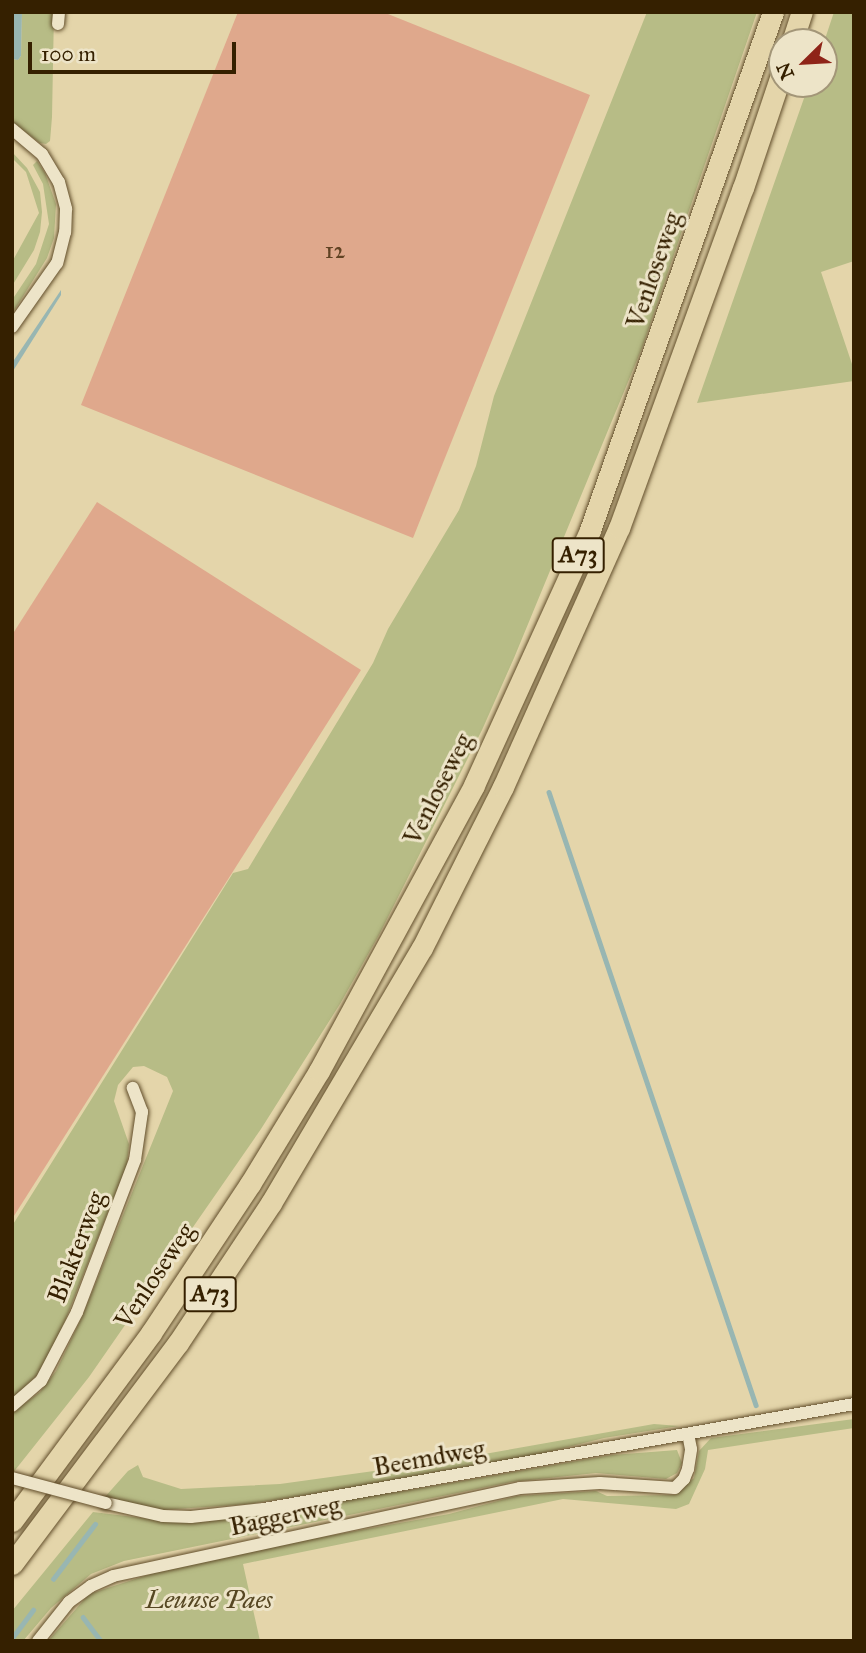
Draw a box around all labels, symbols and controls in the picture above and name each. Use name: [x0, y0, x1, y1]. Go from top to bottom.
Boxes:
scale bar: [32, 28, 240, 72]
north arrow: [768, 28, 838, 98]
text: 100 m: [41, 41, 96, 67]
text: N: [771, 59, 799, 83]
street label: Venloseweg: [619, 208, 689, 332]
house number: 12: [325, 236, 345, 264]
road number: A73: [550, 534, 606, 576]
street label: Venloseweg: [397, 728, 479, 850]
street label: Blakterweg: [41, 1187, 113, 1307]
street label: Venloseweg: [108, 1217, 202, 1335]
road number: A73: [182, 1274, 238, 1314]
street label: Beemdweg: [370, 1433, 488, 1483]
street label: Baggerweg: [227, 1489, 343, 1543]
park label: Leunse Paes: [145, 1584, 273, 1616]

